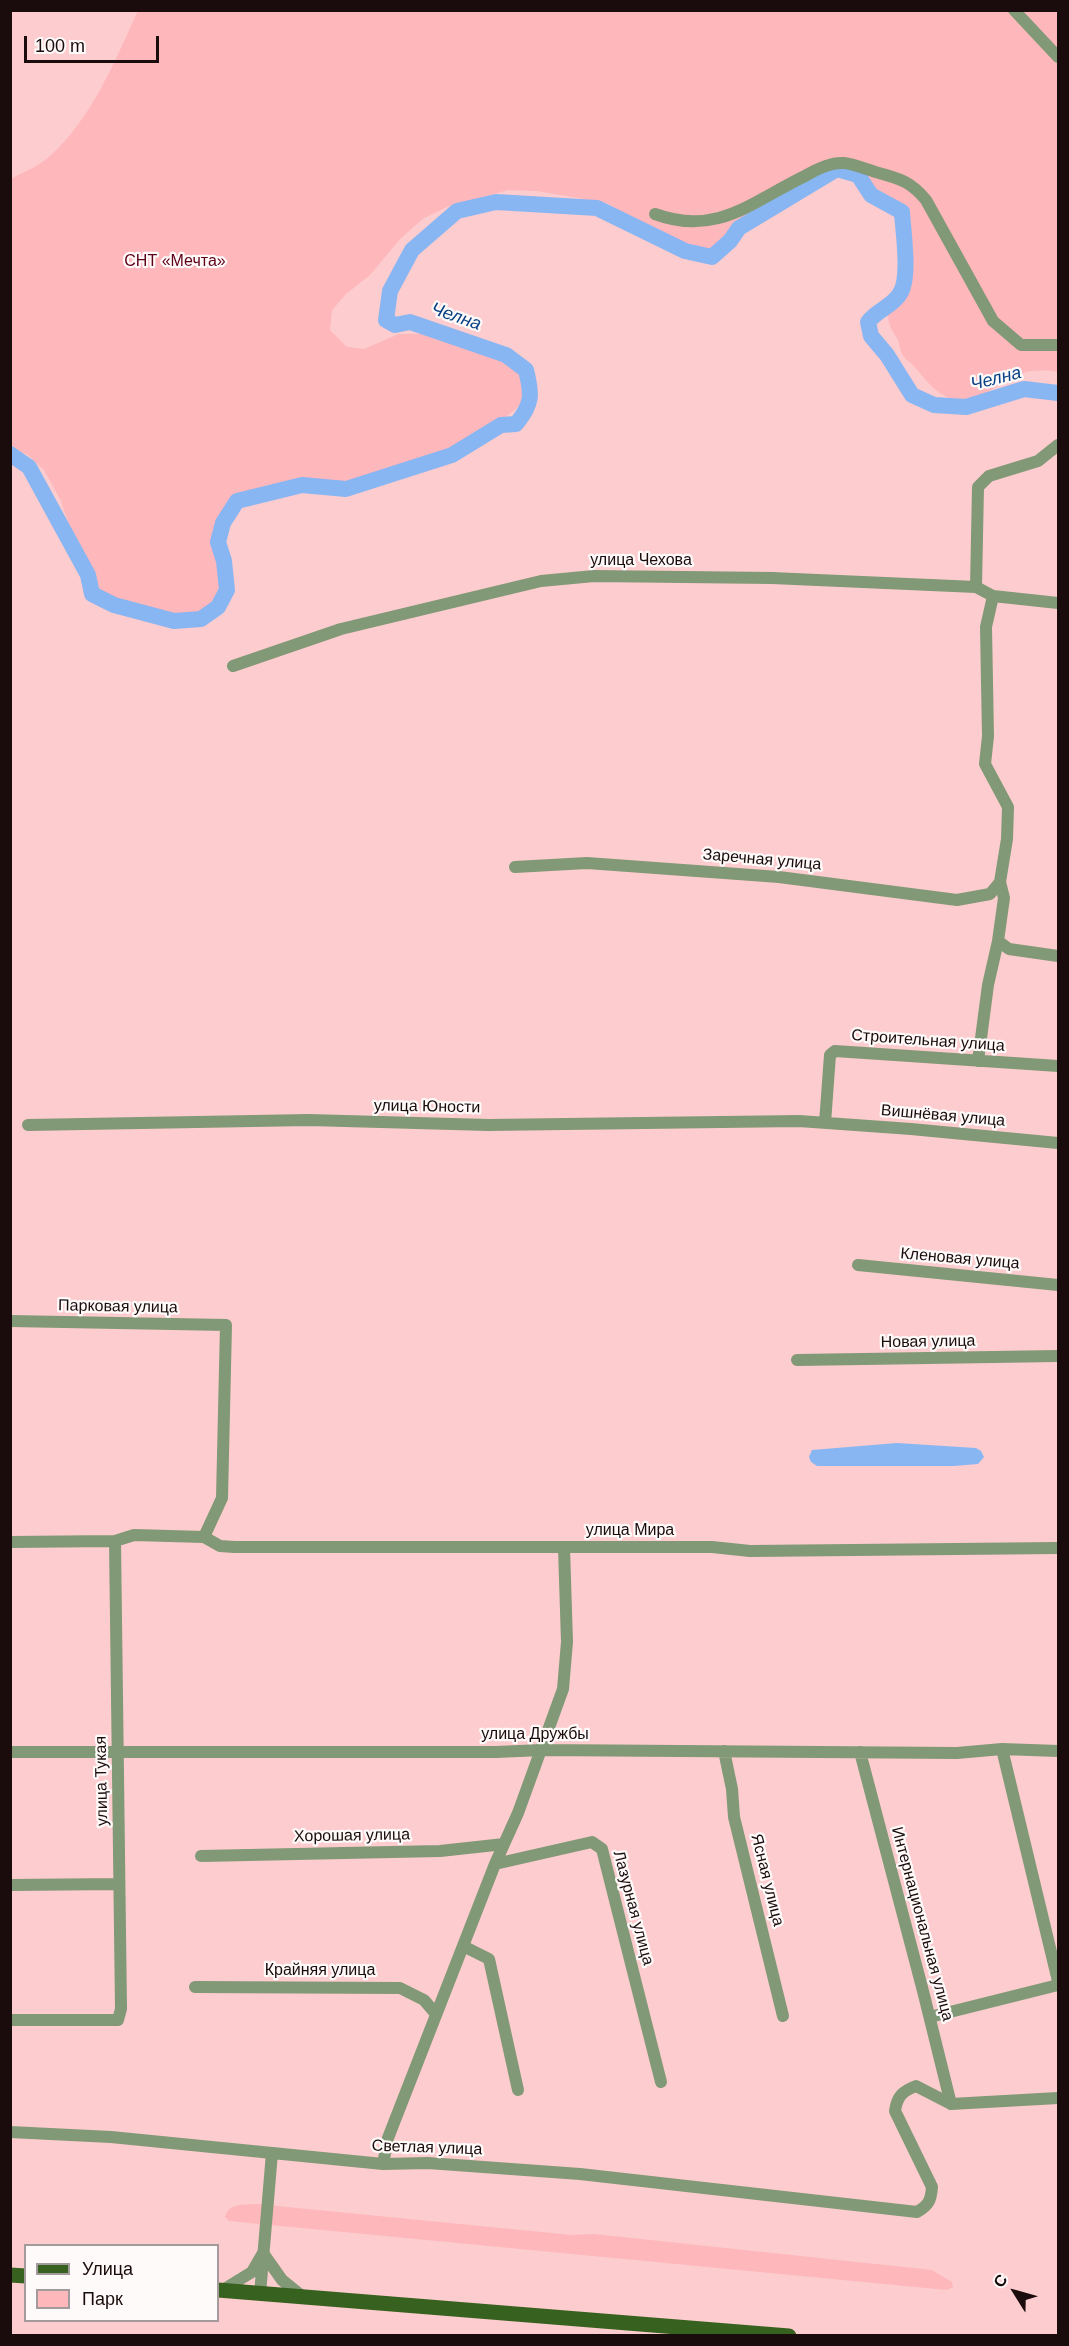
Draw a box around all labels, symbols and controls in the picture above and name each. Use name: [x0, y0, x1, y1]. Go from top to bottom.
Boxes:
scale bar: [27, 24, 162, 62]
text: 100 m: [35, 36, 85, 56]
park label: СНТ «Мечта»: [124, 252, 226, 272]
water label: Челна: [428, 298, 484, 336]
water label: Челна: [968, 362, 1024, 396]
street label: улица Чехова: [590, 551, 692, 571]
street label: Заречная улица: [702, 845, 822, 875]
street label: Строительная улица: [851, 1026, 1005, 1056]
street label: улица Юности: [374, 1096, 480, 1118]
street label: Вишнёвая улица: [880, 1101, 1006, 1131]
street label: Кленовая улица: [900, 1244, 1020, 1274]
street label: Парковая улица: [58, 1296, 178, 1318]
street label: Новая улица: [880, 1332, 976, 1352]
street label: улица Мира: [586, 1521, 674, 1541]
street label: улица Дружбы: [481, 1725, 589, 1745]
street label: улица Тукая: [92, 1736, 112, 1826]
street label: Хорошая улица: [294, 1825, 410, 1847]
street label: Интернациональная улица: [887, 1825, 957, 2023]
street label: Ясная улица: [746, 1832, 788, 1928]
street label: Лазурная улица: [608, 1849, 658, 1967]
street label: Крайняя улица: [265, 1961, 375, 1981]
street label: Светлая улица: [371, 2136, 483, 2160]
legend: [24, 2244, 219, 2322]
text: Улица: [82, 2259, 133, 2279]
north arrow: [985, 2262, 1045, 2322]
text: С: [990, 2271, 1010, 2291]
text: Парк: [82, 2289, 123, 2309]

